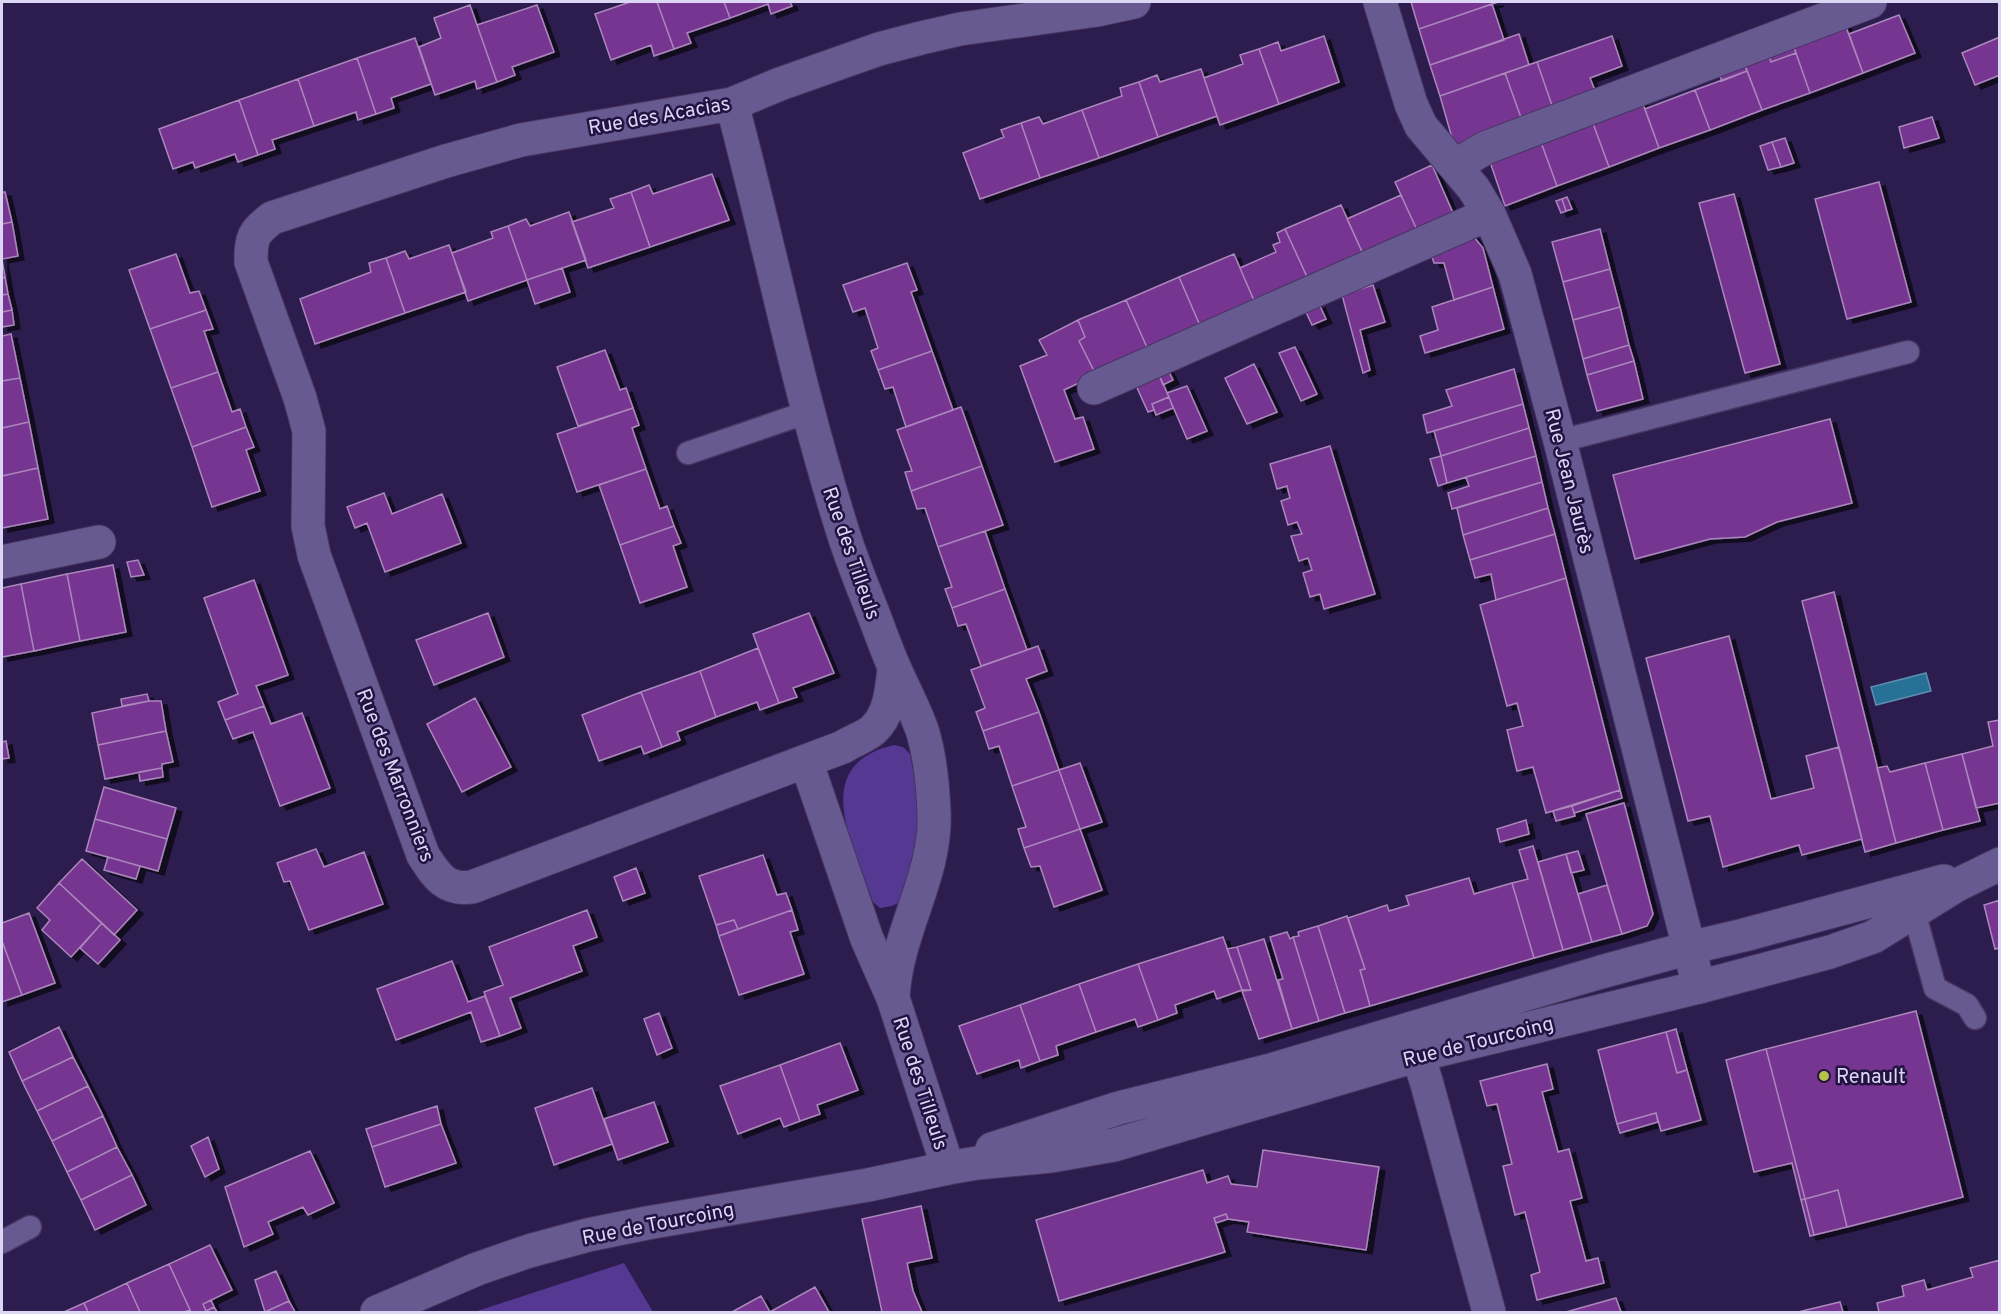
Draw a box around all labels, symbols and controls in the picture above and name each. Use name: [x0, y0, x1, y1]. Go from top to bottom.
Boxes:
street label: Rue des Acacias: [586, 92, 732, 142]
street label: Rue Jean Jaurès: [1537, 406, 1599, 557]
street label: Rue des Tilleuls: [815, 484, 885, 623]
street label: Rue des Marronniers: [349, 685, 439, 866]
street label: Rue de Tourcoing: [1400, 1012, 1557, 1074]
street label: Rue des Tilleuls: [885, 1014, 953, 1154]
place label: Renault: [1836, 1065, 1906, 1091]
marker: Renault: [1817, 1069, 1831, 1083]
street label: Rue de Tourcoing: [580, 1197, 737, 1252]

